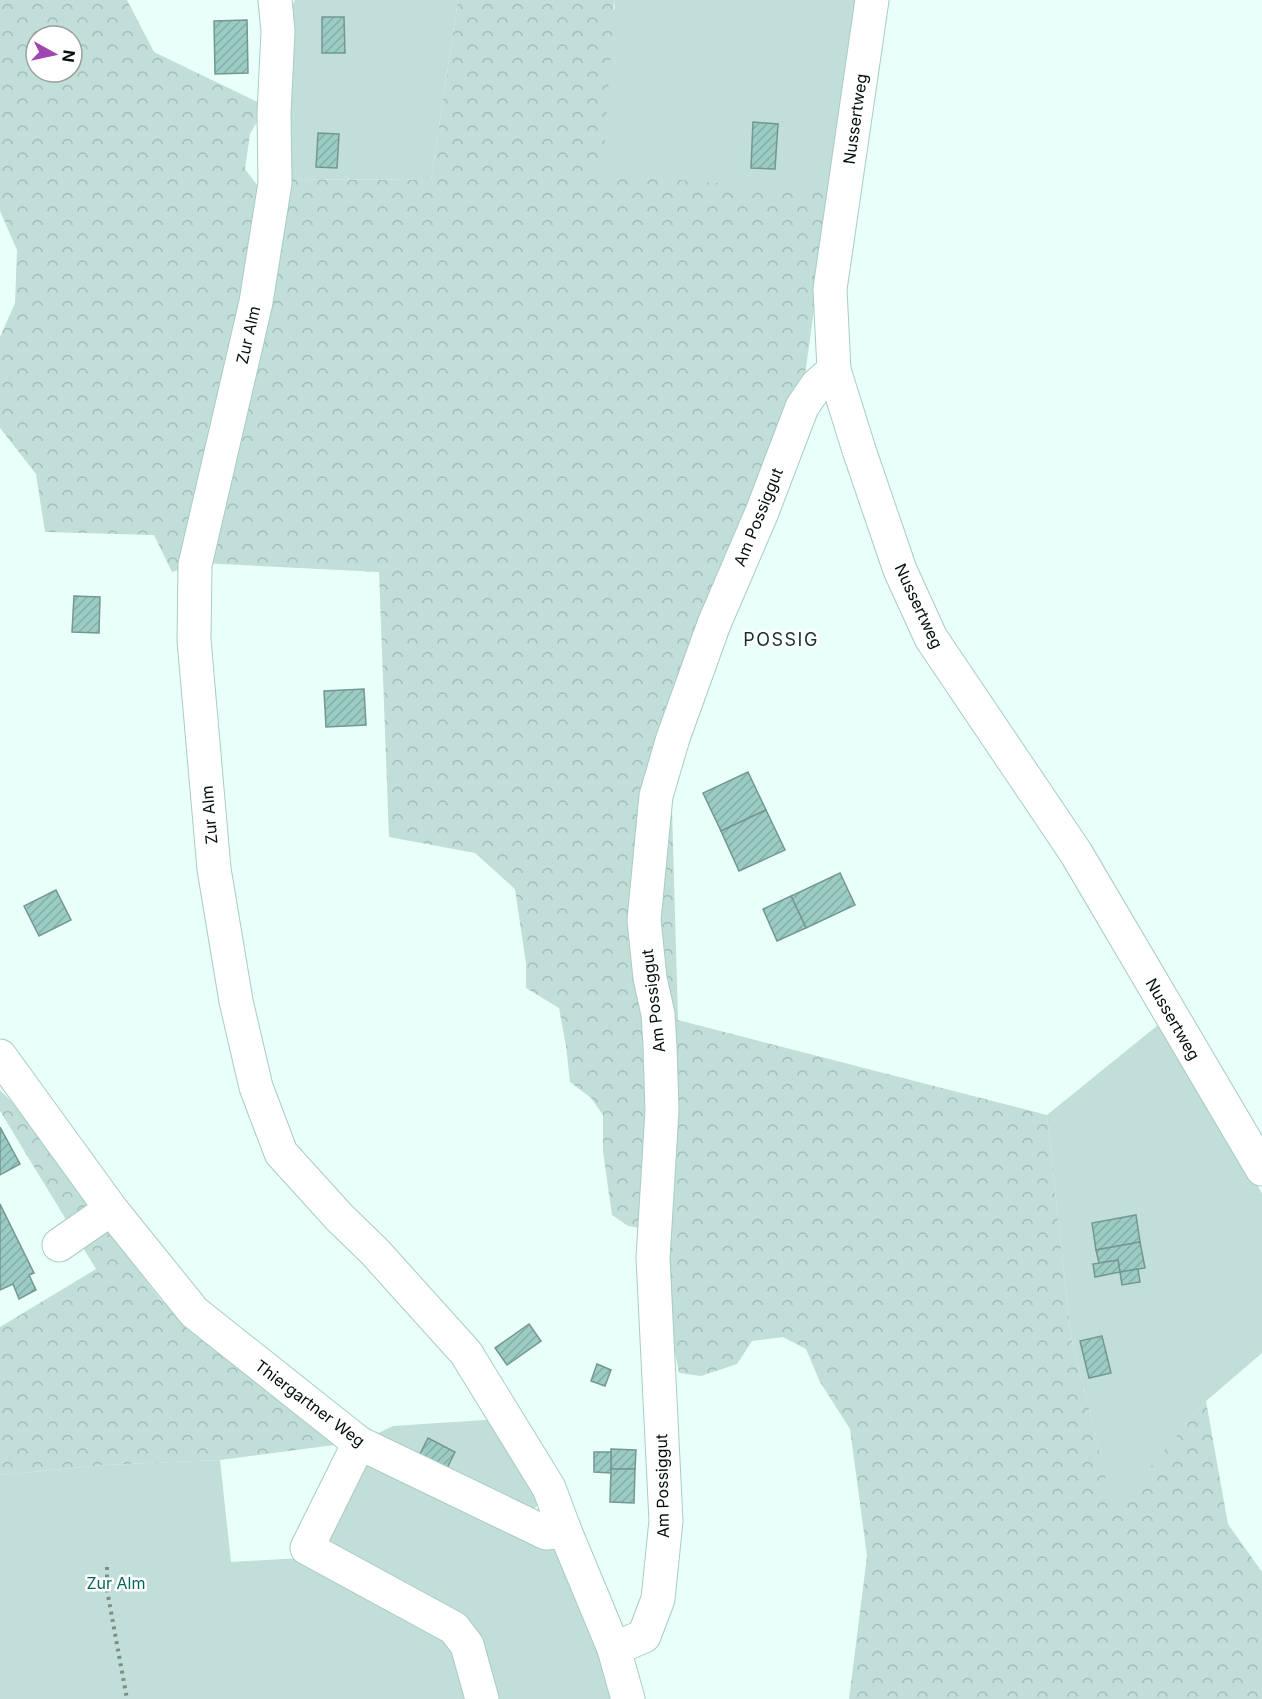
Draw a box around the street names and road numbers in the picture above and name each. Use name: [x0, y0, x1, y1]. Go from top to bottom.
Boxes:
street label: Nussertweg: [839, 72, 871, 166]
street label: Zur Alm: [232, 304, 264, 366]
street label: Am Possiggut: [729, 465, 787, 569]
street label: Nussertweg: [891, 560, 947, 652]
street label: Zur Alm: [196, 785, 222, 845]
street label: Am Possiggut: [637, 948, 669, 1054]
street label: Nussertweg: [1141, 974, 1205, 1064]
street label: Thiergartner Weg: [251, 1355, 369, 1451]
street label: Am Possiggut: [651, 1434, 673, 1538]

